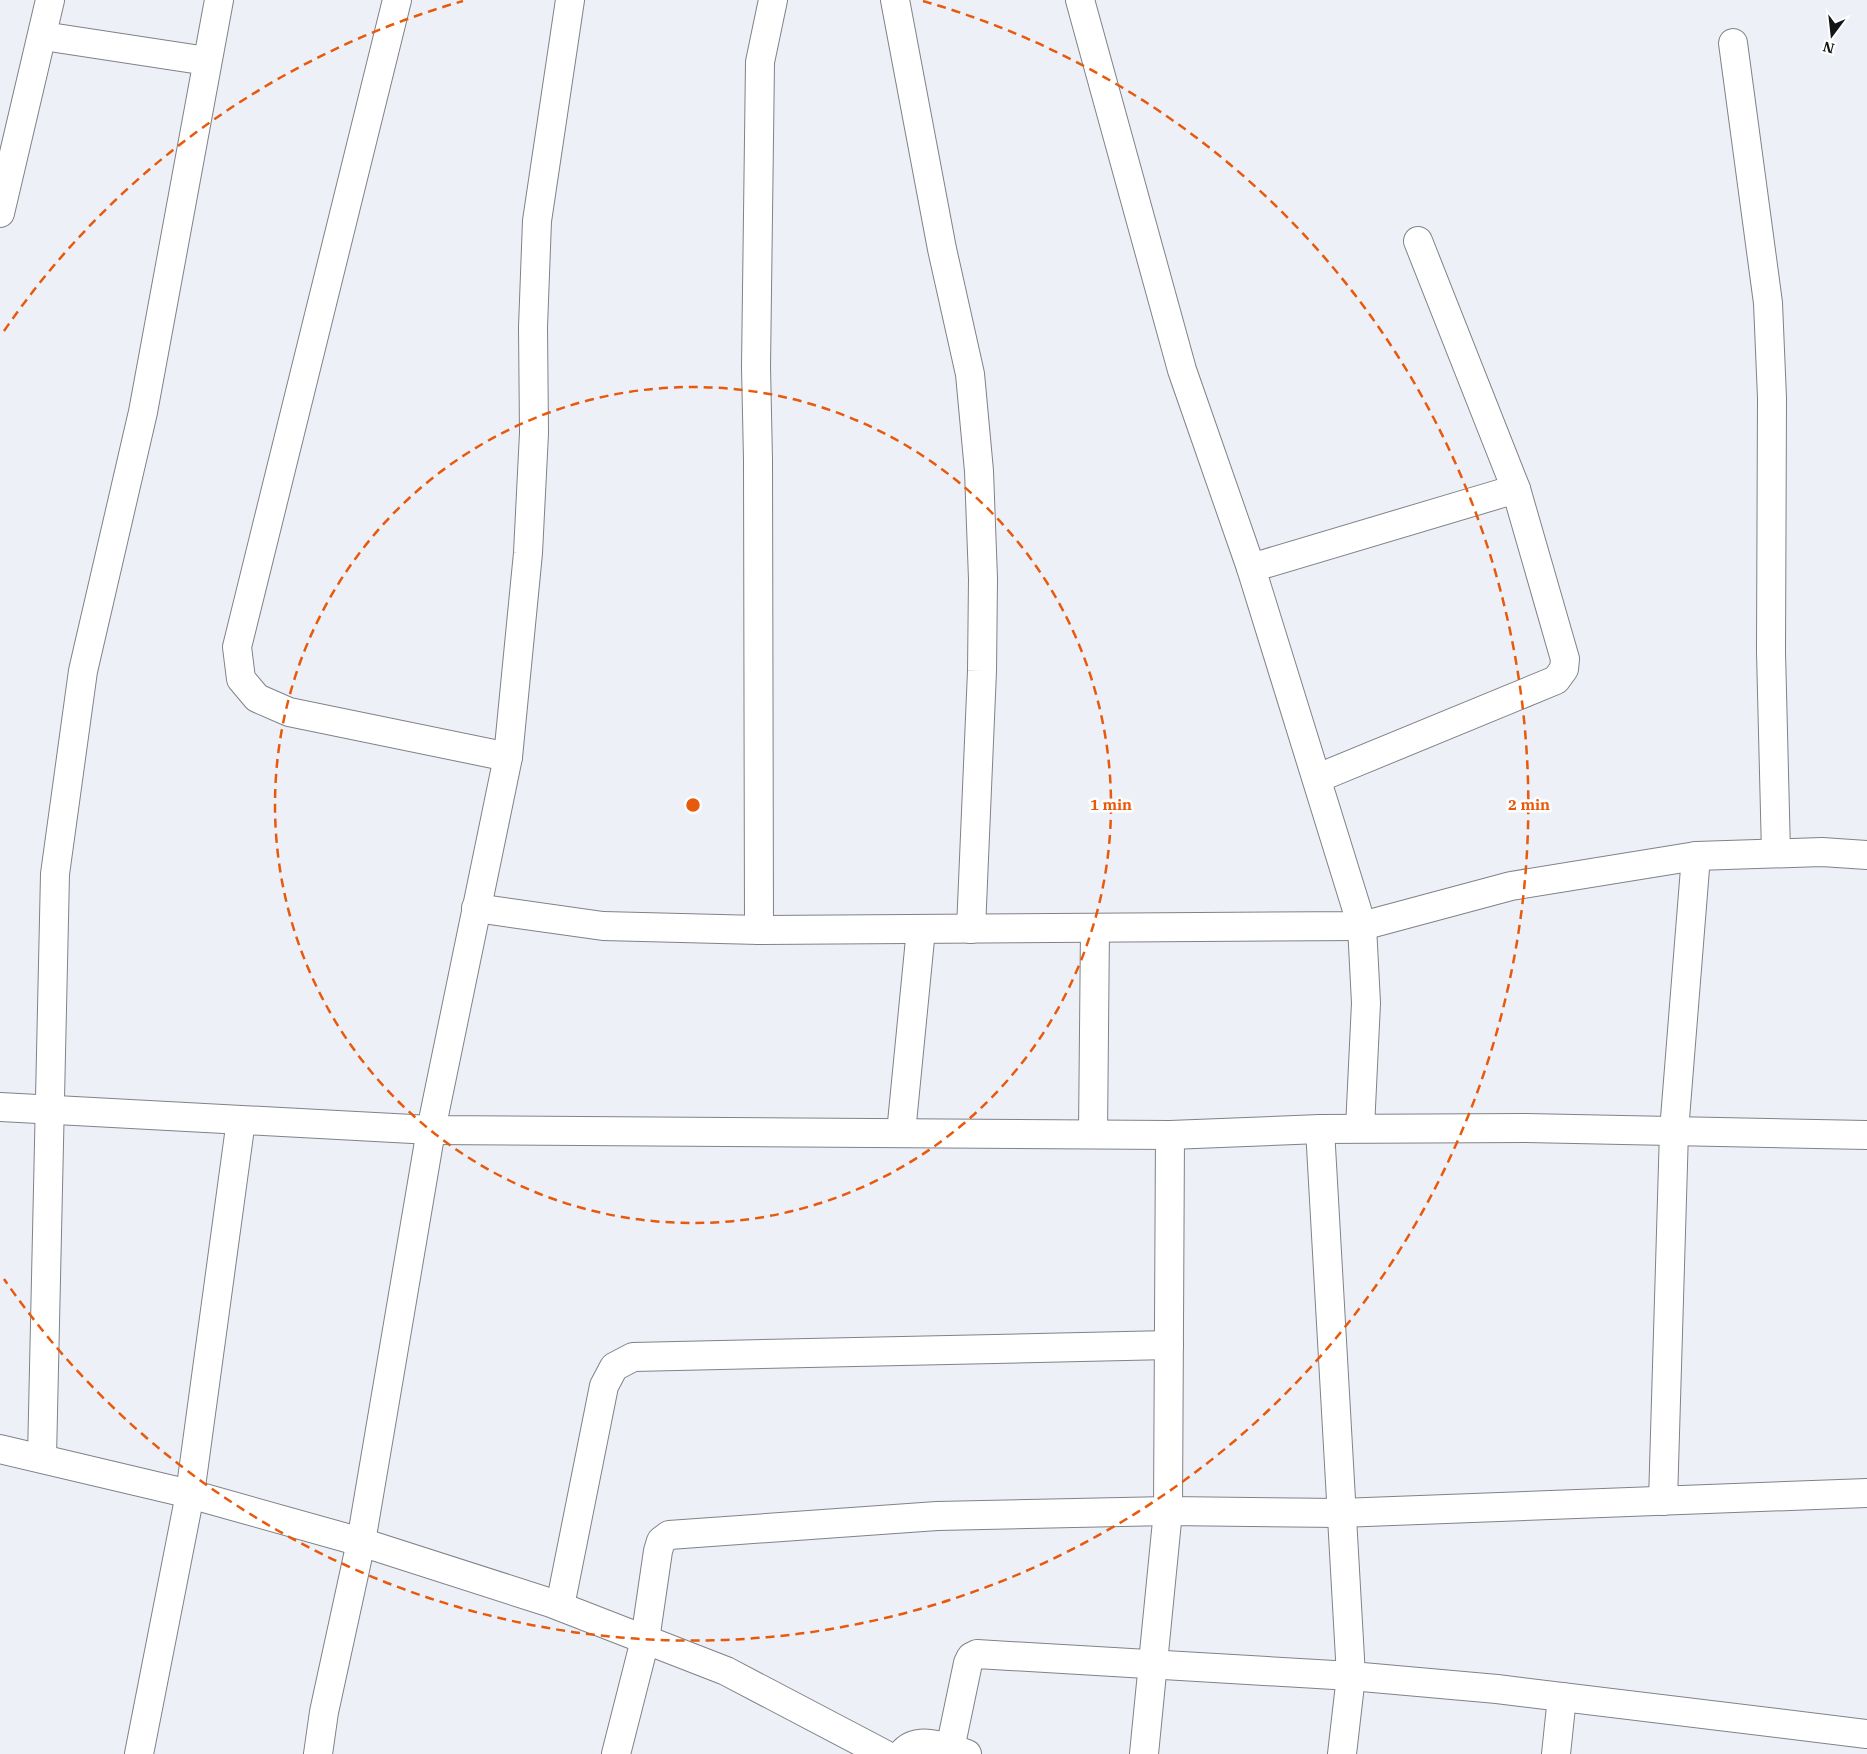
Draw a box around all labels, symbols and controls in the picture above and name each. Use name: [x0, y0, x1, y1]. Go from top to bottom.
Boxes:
north arrow: [1807, 10, 1857, 60]
text: N: [1821, 37, 1836, 58]
text: 1 min: [1090, 795, 1132, 814]
text: 2 min: [1508, 795, 1550, 814]
centre of rings: [684, 796, 702, 814]

